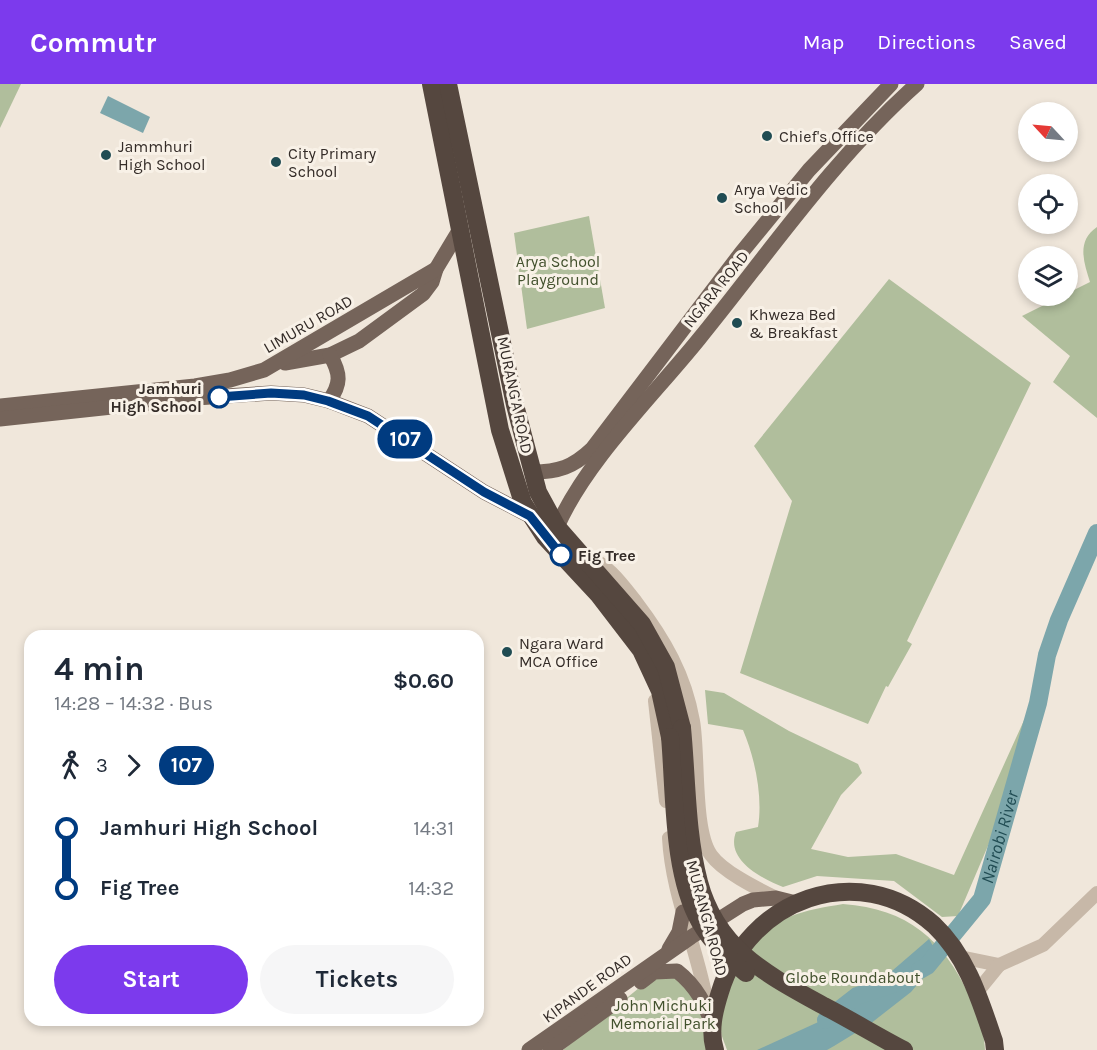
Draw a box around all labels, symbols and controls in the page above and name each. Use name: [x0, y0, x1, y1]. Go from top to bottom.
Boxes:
text: Commutr: [30, 26, 156, 59]
text: Map: [803, 30, 844, 54]
text: Directions: [877, 30, 976, 54]
text: Saved: [1009, 30, 1067, 54]
north arrow: [1018, 102, 1078, 162]
map controls: [1018, 102, 1078, 306]
place label: Chief's Office: [779, 127, 874, 146]
marker: Chief's Office: [760, 129, 774, 143]
place label: Jammhuri High School: [118, 137, 206, 174]
place label: City Primary School: [288, 144, 377, 181]
marker: Jammhuri High School: [99, 148, 113, 162]
marker: City Primary School: [269, 155, 283, 169]
button: locate: [1018, 174, 1078, 234]
place label: Arya Vedic School: [734, 180, 808, 217]
marker: Arya Vedic School: [715, 191, 729, 205]
button: layers: [1018, 246, 1078, 306]
street label: NGARA ROAD: [679, 247, 753, 331]
park label: Arya School Playground: [516, 252, 600, 289]
street label: LIMURU ROAD: [260, 291, 356, 357]
place label: Khweza Bed & Breakfast: [749, 305, 838, 342]
marker: Khweza Bed & Breakfast: [730, 316, 744, 330]
street label: MURANG'A ROAD: [493, 335, 537, 455]
place label: Jamhuri High School: [111, 379, 202, 416]
marker: Jamhuri High School: [208, 386, 230, 408]
line badge: 107: [370, 420, 440, 458]
text: 107: [389, 427, 421, 451]
marker: Fig Tree: [550, 544, 572, 566]
place label: Fig Tree: [578, 546, 636, 565]
place label: Ngara Ward MCA Office: [519, 634, 604, 671]
marker: Ngara Ward MCA Office: [500, 645, 514, 659]
text: 4 min: [54, 650, 145, 688]
text: $0.60: [393, 668, 454, 694]
text: 14:28 – 14:32 · Bus: [54, 692, 213, 715]
icon: walk: [54, 749, 87, 782]
icon: forward: [117, 749, 150, 782]
text: 107: [171, 753, 202, 777]
text: 3: [96, 754, 108, 777]
water label: Nairobi River: [976, 787, 1024, 886]
text: Jamhuri High School: [100, 815, 318, 841]
text: 14:31: [413, 817, 454, 840]
street label: MURANG'A ROAD: [682, 858, 732, 978]
text: Fig Tree: [100, 875, 179, 901]
text: 14:32: [408, 877, 454, 900]
button: Start: [54, 945, 248, 1014]
button: Tickets: [260, 945, 454, 1014]
street label: KIPANDE ROAD: [539, 949, 635, 1027]
park label: Globe Roundabout: [785, 968, 921, 987]
park label: John Michuki Memorial Park: [610, 996, 716, 1033]

